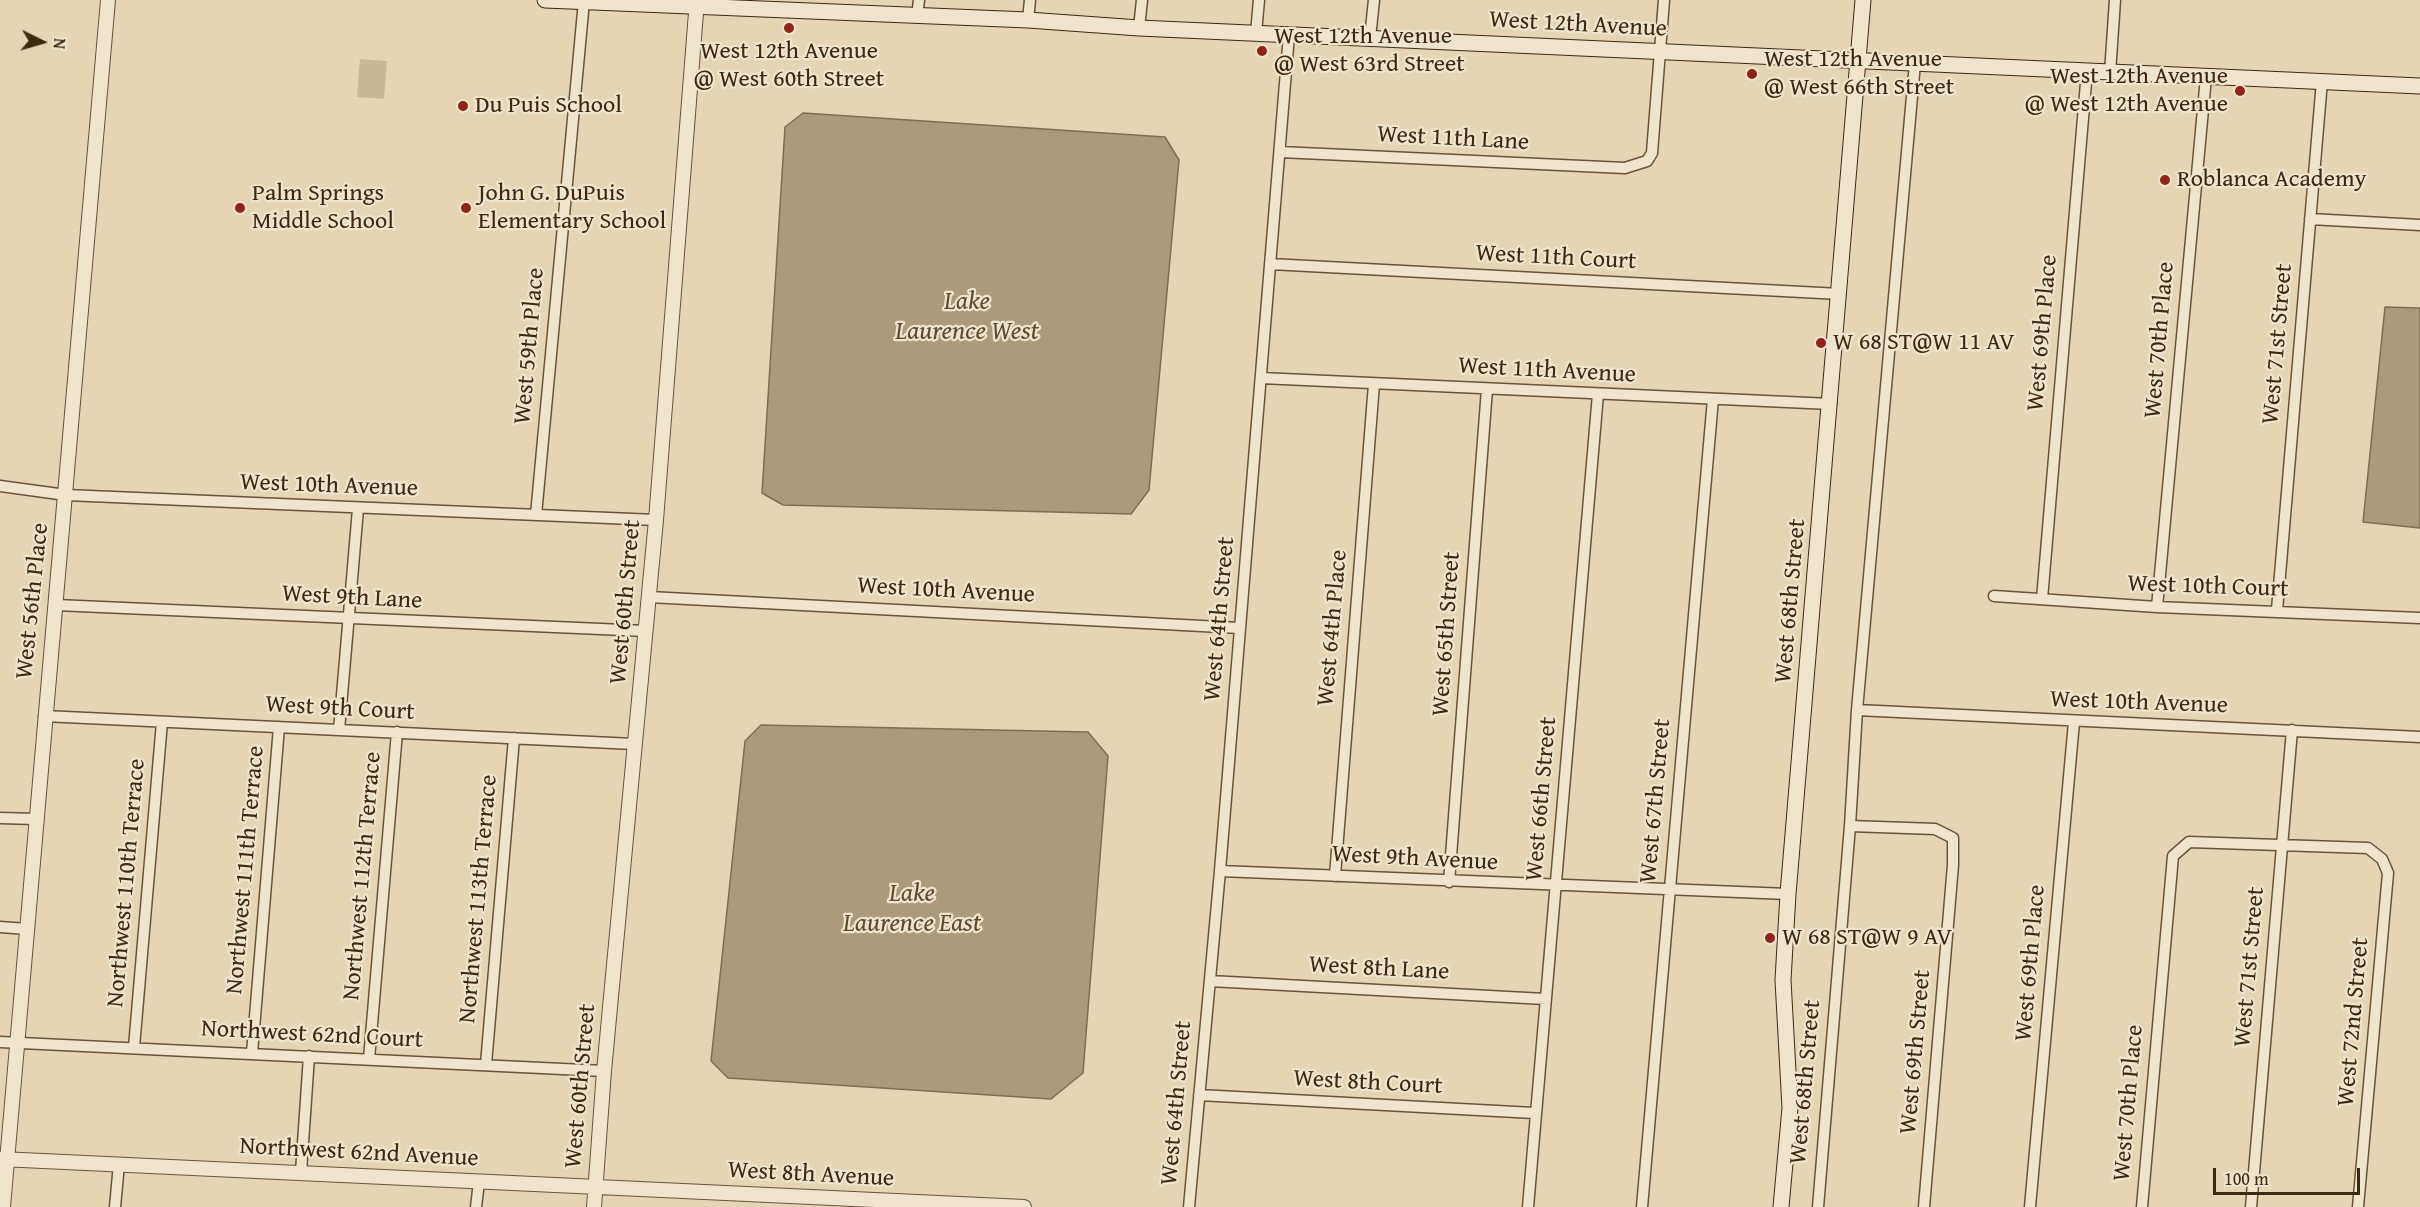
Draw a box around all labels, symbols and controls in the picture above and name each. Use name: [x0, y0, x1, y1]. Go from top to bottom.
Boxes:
street label: West 12th Avenue: [1488, 6, 1668, 44]
north arrow: [12, 12, 72, 72]
marker: West 12th Avenue @ West 60th Street: [782, 21, 796, 35]
place label: West 12th Avenue @ West 63rd Street: [1274, 23, 1465, 79]
text: N: [48, 37, 72, 50]
place label: West 12th Avenue @ West 60th Street: [694, 38, 884, 94]
marker: West 12th Avenue @ West 63rd Street: [1255, 44, 1269, 58]
place label: West 12th Avenue @ West 66th Street: [1764, 46, 1954, 102]
place label: West 12th Avenue @ West 12th Avenue: [2025, 63, 2228, 119]
marker: West 12th Avenue @ West 66th Street: [1745, 67, 1759, 81]
marker: West 12th Avenue @ West 12th Avenue: [2233, 84, 2247, 98]
place label: Du Puis School: [475, 92, 622, 120]
marker: Du Puis School: [456, 99, 470, 113]
street label: West 11th Lane: [1376, 121, 1530, 157]
place label: Roblanca Academy: [2177, 166, 2366, 194]
marker: Roblanca Academy: [2158, 173, 2172, 187]
place label: Palm Springs Middle School: [252, 180, 394, 236]
place label: John G. DuPuis Elementary School: [478, 180, 666, 236]
marker: Palm Springs Middle School: [233, 201, 247, 215]
marker: John G. DuPuis Elementary School: [459, 201, 473, 215]
street label: West 11th Court: [1475, 239, 1637, 277]
street label: West 69th Place: [2022, 253, 2064, 413]
street label: West 70th Place: [2139, 260, 2181, 420]
street label: West 71st Street: [2257, 262, 2299, 426]
street label: West 59th Place: [509, 266, 551, 426]
water label: Lake Laurence West: [895, 286, 1039, 348]
place label: W 68 ST@W 11 AV: [1833, 329, 2015, 357]
marker: W 68 ST@W 11 AV: [1814, 336, 1828, 350]
street label: West 11th Avenue: [1457, 352, 1637, 390]
street label: West 10th Avenue: [240, 469, 418, 503]
street label: West 68th Street: [1769, 518, 1813, 684]
street label: West 60th Street: [604, 519, 648, 685]
street label: West 56th Place: [10, 521, 56, 681]
street label: West 64th Street: [1198, 536, 1242, 702]
street label: West 64th Place: [1312, 548, 1354, 708]
street label: West 65th Street: [1427, 551, 1467, 717]
street label: West 10th Court: [2127, 570, 2289, 604]
street label: West 10th Avenue: [856, 572, 1036, 610]
street label: West 9th Lane: [281, 580, 423, 616]
street label: West 10th Avenue: [2050, 686, 2228, 720]
street label: West 9th Court: [265, 691, 415, 727]
street label: West 66th Street: [1520, 716, 1564, 882]
street label: West 67th Street: [1634, 718, 1678, 884]
street label: Northwest 111th Terrace: [221, 745, 271, 995]
street label: Northwest 112th Terrace: [338, 751, 388, 1001]
street label: Northwest 110th Terrace: [102, 758, 152, 1008]
street label: Northwest 113th Terrace: [454, 774, 504, 1024]
street label: West 9th Avenue: [1331, 840, 1499, 878]
water label: Lake Laurence East: [843, 878, 981, 940]
street label: West 69th Place: [2010, 883, 2052, 1043]
street label: West 71st Street: [2229, 885, 2271, 1049]
place label: W 68 ST@W 9 AV: [1782, 924, 1952, 952]
marker: W 68 ST@W 9 AV: [1763, 931, 1777, 945]
street label: West 72nd Street: [2332, 936, 2376, 1108]
street label: West 8th Lane: [1308, 951, 1450, 987]
street label: West 69th Street: [1894, 969, 1938, 1135]
street label: West 68th Street: [1784, 999, 1828, 1165]
street label: West 60th Street: [559, 1003, 603, 1169]
street label: Northwest 62nd Court: [200, 1015, 424, 1055]
street label: West 64th Street: [1155, 1020, 1199, 1186]
street label: West 70th Place: [2108, 1023, 2150, 1183]
street label: West 8th Court: [1293, 1065, 1443, 1101]
street label: Northwest 62nd Avenue: [239, 1132, 479, 1174]
street label: West 8th Avenue: [727, 1156, 895, 1194]
scale bar: [2216, 1156, 2363, 1194]
text: 100 m: [2224, 1165, 2269, 1192]

